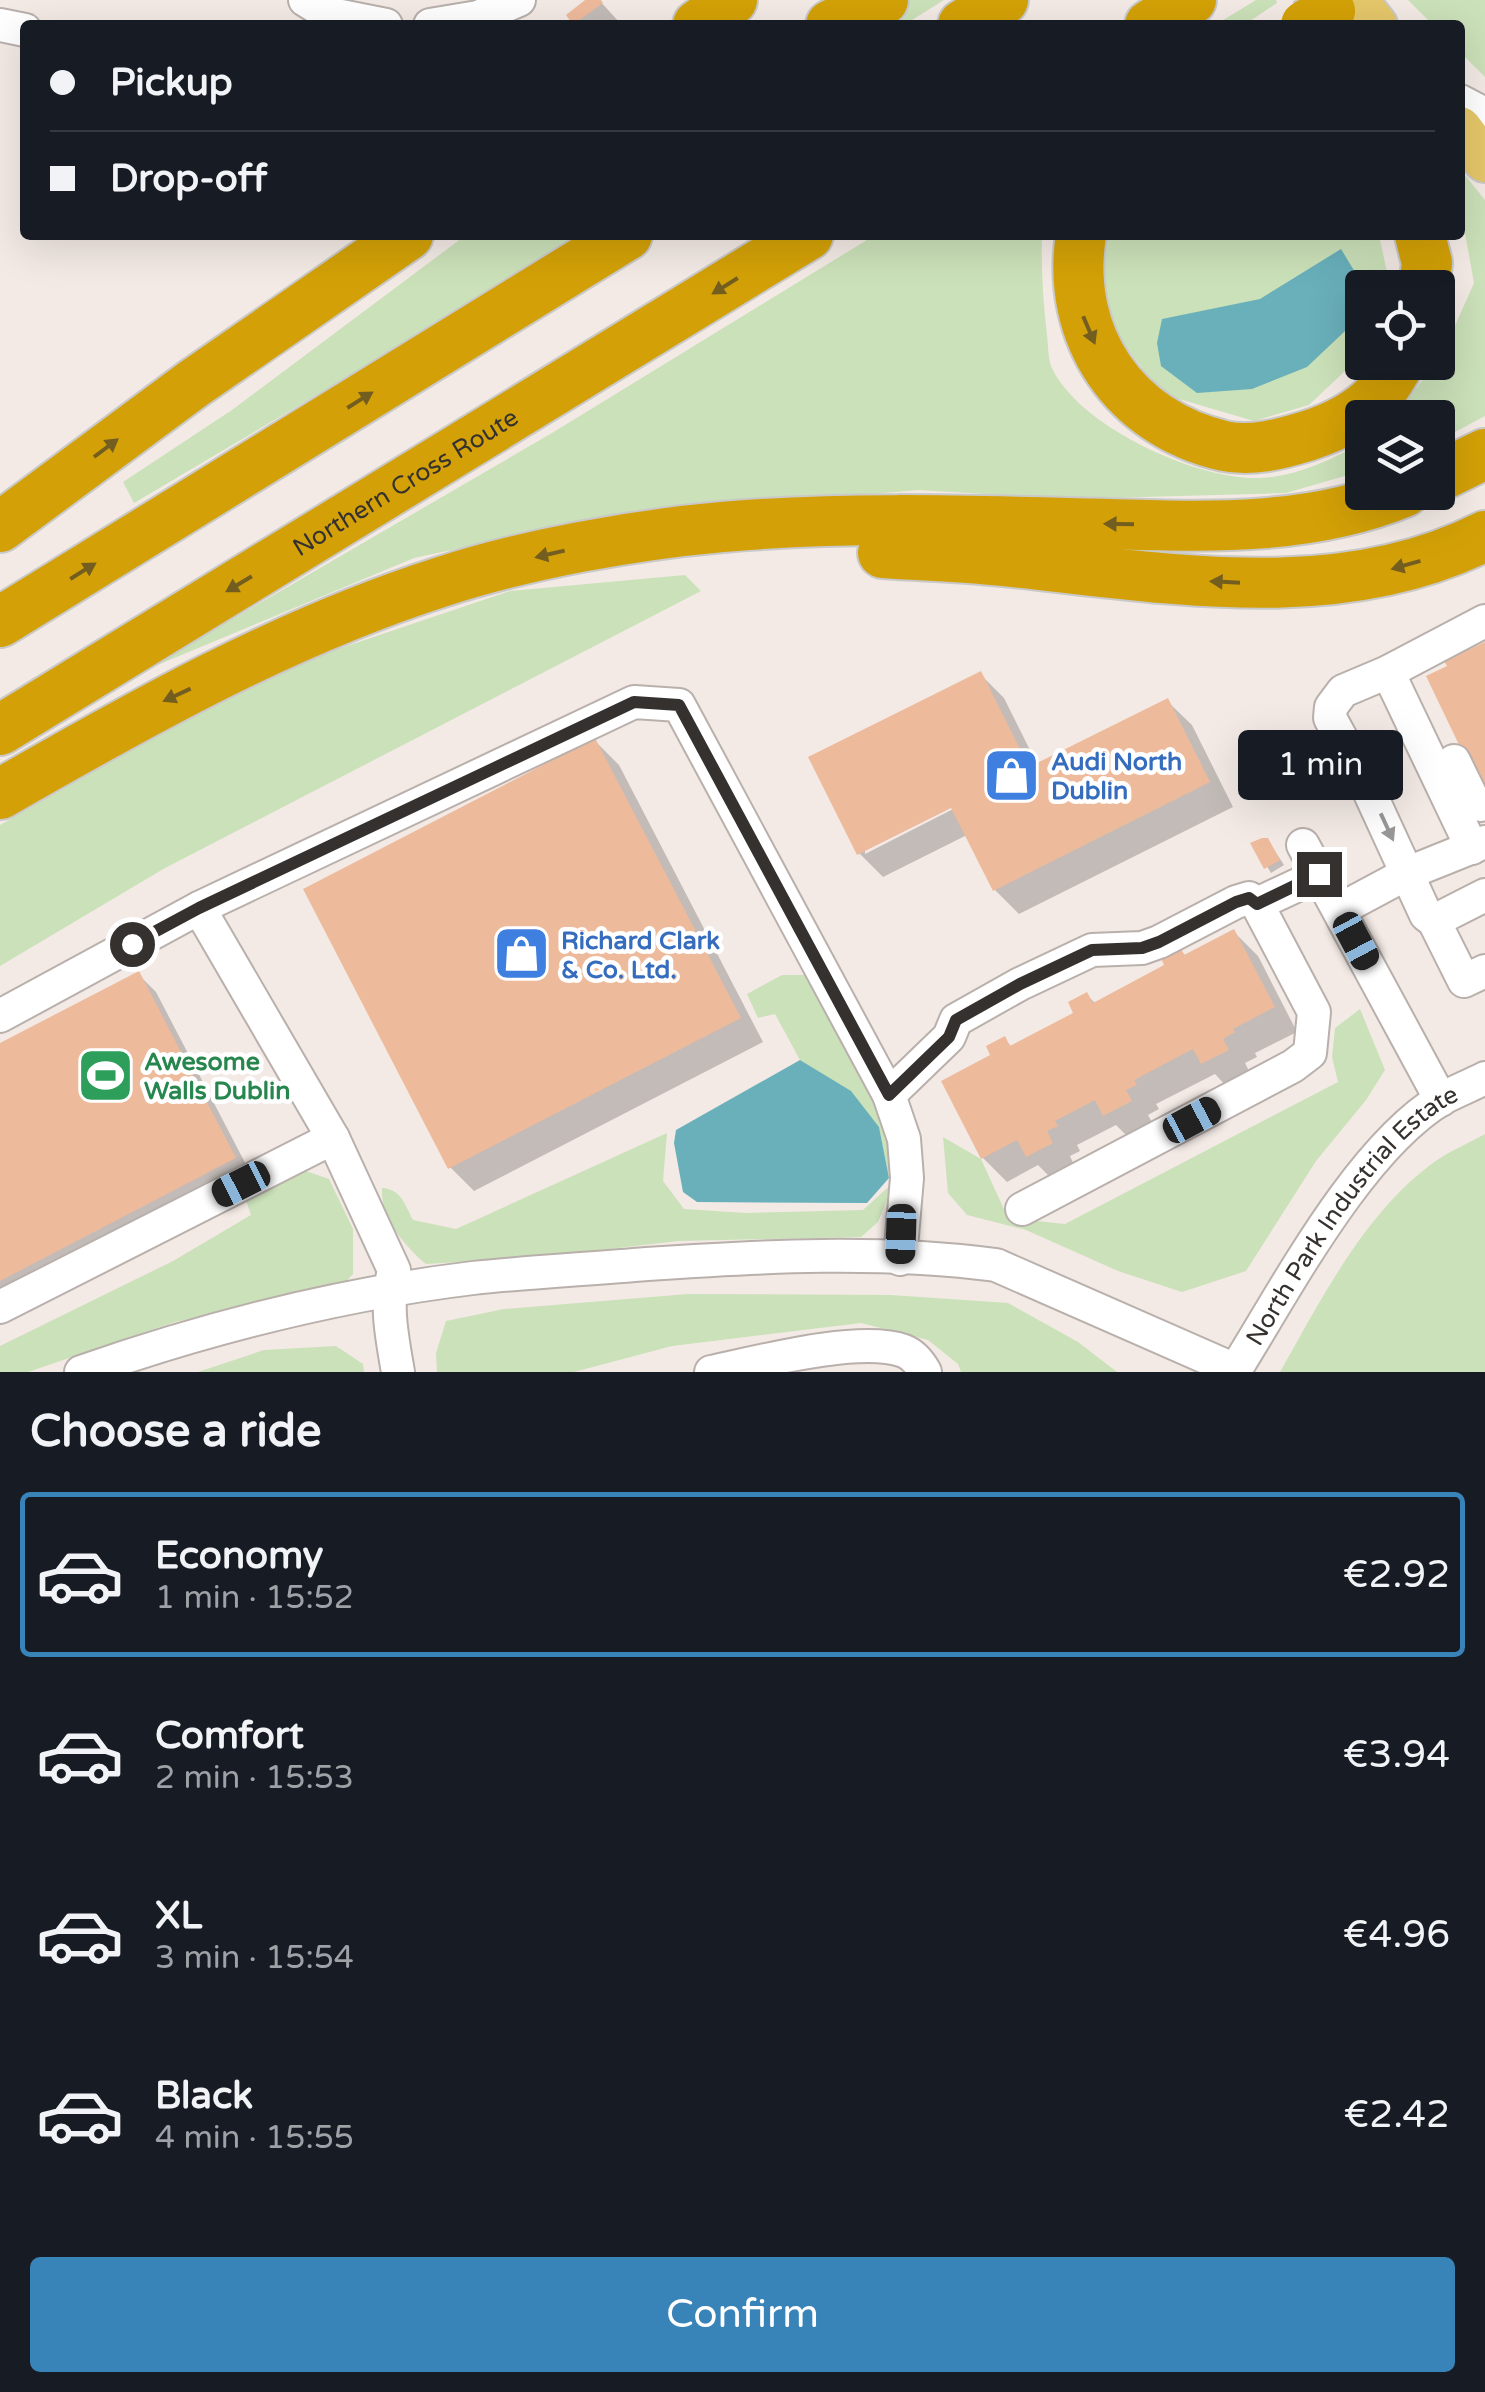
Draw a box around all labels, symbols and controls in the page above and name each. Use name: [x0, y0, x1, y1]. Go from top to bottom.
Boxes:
text: Pickup: [110, 60, 233, 106]
text: Drop-off: [110, 156, 267, 202]
map controls: [1345, 270, 1455, 510]
button: locate: [1345, 270, 1455, 380]
one-way arrow: [711, 277, 739, 294]
one-way arrow: [1081, 315, 1097, 345]
one-way arrow: [346, 392, 374, 409]
button: layers: [1345, 400, 1455, 510]
street label: Northern Cross Route: [287, 402, 524, 563]
one-way arrow: [93, 438, 120, 458]
one-way arrow: [1103, 516, 1135, 532]
one-way arrow: [534, 547, 565, 562]
one-way arrow: [1390, 558, 1420, 573]
one-way arrow: [69, 562, 97, 580]
one-way arrow: [1209, 574, 1241, 590]
one-way arrow: [225, 575, 253, 592]
one-way arrow: [162, 686, 191, 703]
callout: 1 min: [1236, 729, 1402, 799]
shop icon: Audi North Dublin: [982, 745, 1042, 805]
text: 1 min: [1278, 746, 1363, 784]
place label: Audi North Dublin: [1051, 747, 1182, 806]
one-way arrow: [1378, 813, 1395, 842]
route end: [1297, 852, 1342, 897]
car: [1329, 907, 1383, 975]
route start: [110, 922, 155, 967]
shop icon: Richard Clark & Co. Ltd.: [492, 924, 552, 984]
place label: Richard Clark & Co. Ltd.: [561, 926, 720, 985]
sports icon: Awesome Walls Dublin: [75, 1045, 135, 1105]
place label: Awesome Walls Dublin: [144, 1047, 291, 1106]
street label: North Park Industrial Estate: [1240, 1079, 1463, 1351]
car: [1158, 1093, 1226, 1147]
car: [207, 1157, 275, 1211]
car: [885, 1203, 917, 1265]
text: Choose a ride: [30, 1405, 321, 1459]
icon: car: [35, 1530, 125, 1620]
text: Economy: [155, 1533, 323, 1579]
text: €2.92: [1343, 1552, 1450, 1598]
text: 1 min · 15:52: [155, 1579, 354, 1617]
icon: car: [35, 1710, 125, 1800]
text: Comfort: [155, 1713, 304, 1759]
text: €3.94: [1343, 1732, 1450, 1778]
text: 2 min · 15:53: [155, 1759, 354, 1797]
icon: car: [35, 1890, 125, 1980]
text: XL: [155, 1893, 202, 1939]
text: €4.96: [1343, 1912, 1450, 1958]
text: 3 min · 15:54: [155, 1939, 354, 1977]
icon: car: [35, 2070, 125, 2160]
text: Black: [155, 2073, 253, 2119]
text: €2.42: [1343, 2092, 1450, 2138]
text: 4 min · 15:55: [155, 2119, 354, 2157]
button: Confirm: [30, 2257, 1455, 2372]

